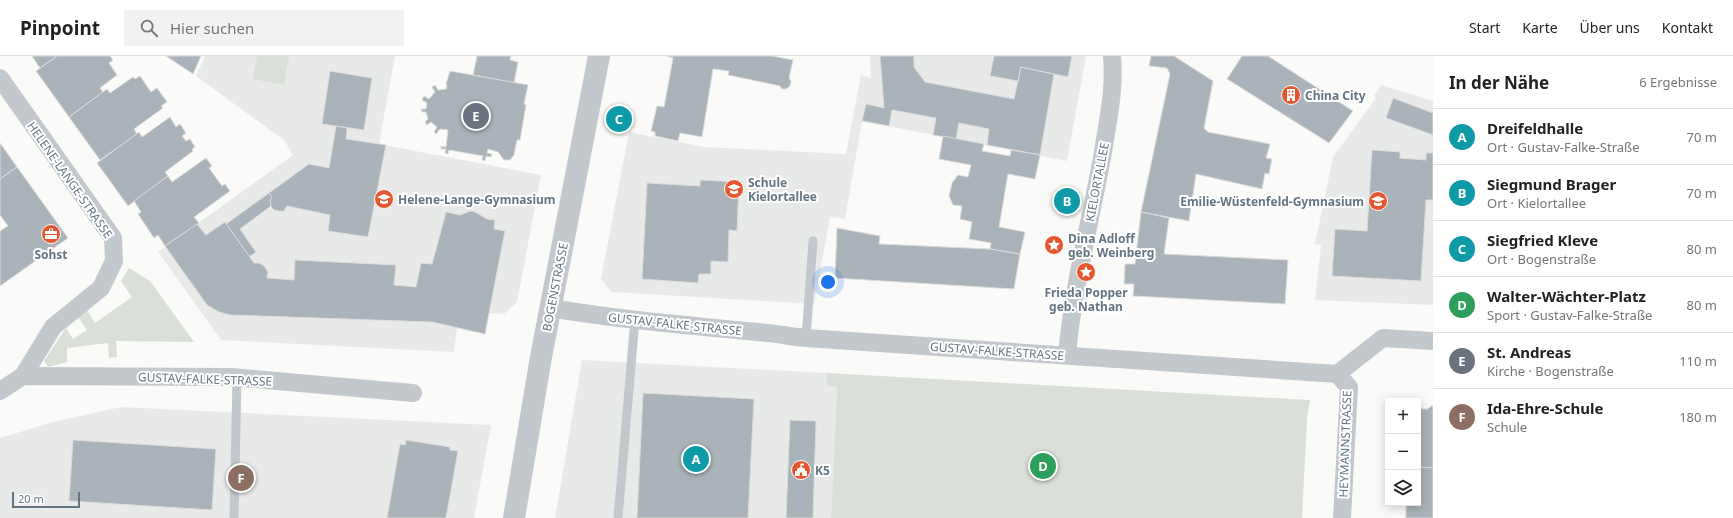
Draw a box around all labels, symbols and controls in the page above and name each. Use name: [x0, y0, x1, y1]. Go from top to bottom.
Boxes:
search box: [124, 10, 404, 46]
text: Pinpoint: [20, 15, 100, 41]
icon: search: [138, 17, 160, 39]
text: Hier suchen: [170, 18, 254, 38]
text: Start: [1469, 18, 1500, 37]
text: Karte: [1522, 18, 1558, 37]
text: Über uns: [1580, 18, 1640, 37]
text: Kontakt: [1662, 18, 1713, 37]
text: In der Nähe: [1449, 71, 1549, 94]
text: 6 Ergebnisse: [1639, 73, 1717, 91]
building icon: China City: [1280, 84, 1302, 106]
place label: China City: [1305, 87, 1366, 104]
pin: E: [463, 101, 489, 131]
pin: C: [606, 104, 632, 134]
street label: HELENE-LANGE-STRASSE: [23, 118, 117, 242]
text: Dreifeldhalle: [1487, 118, 1583, 138]
text: A: [1458, 128, 1467, 146]
text: 70 m: [1687, 128, 1717, 146]
text: Ort · Gustav-Falke-Straße: [1487, 138, 1640, 156]
street label: KIELORTALLEE: [1081, 141, 1113, 223]
place label: Schule Kielortallee: [748, 174, 817, 205]
text: Siegmund Brager: [1487, 174, 1616, 194]
school or university icon: Schule Kielortallee: [723, 178, 745, 200]
text: B: [1458, 184, 1466, 202]
text: 70 m: [1687, 184, 1717, 202]
pin: B: [1054, 186, 1080, 216]
school or university icon: Helene-Lange-Gymnasium: [373, 188, 395, 210]
school or university icon: Emilie-Wüstenfeld-Gymnasium: [1367, 190, 1389, 212]
place label: Helene-Lange-Gymnasium: [398, 191, 556, 208]
place label: Emilie-Wüstenfeld-Gymnasium: [1180, 193, 1364, 210]
text: Ort · Kielortallee: [1487, 194, 1586, 212]
office icon: Sohst: [40, 223, 62, 245]
place label: Dina Adloff geb. Weinberg: [1068, 230, 1154, 261]
text: Siegfried Kleve: [1487, 230, 1598, 250]
place icon: Dina Adloff geb. Weinberg: [1043, 234, 1065, 256]
text: C: [1458, 240, 1466, 258]
text: 80 m: [1687, 240, 1717, 258]
street label: BOGENSTRASSE: [538, 241, 572, 333]
place label: Sohst: [34, 246, 68, 263]
text: Ort · Bogenstraße: [1487, 250, 1596, 268]
place icon: Frieda Popper geb. Nathan: [1075, 261, 1097, 283]
your location: [818, 272, 838, 292]
place label: Frieda Popper geb. Nathan: [1044, 284, 1128, 315]
text: Walter-Wächter-Platz: [1487, 286, 1646, 306]
text: D: [1457, 296, 1467, 314]
text: 80 m: [1687, 296, 1717, 314]
text: Sport · Gustav-Falke-Straße: [1487, 306, 1652, 324]
street label: GUSTAV-FALKE-STRASSE: [607, 309, 743, 339]
street label: GUSTAV-FALKE-STRASSE: [929, 338, 1065, 364]
text: St. Andreas: [1487, 342, 1571, 362]
text: E: [1458, 352, 1466, 370]
text: 110 m: [1679, 352, 1717, 370]
text: Kirche · Bogenstraße: [1487, 362, 1614, 380]
street label: GUSTAV-FALKE-STRASSE: [138, 368, 272, 390]
street label: HEYMANNSTRASSE: [1335, 390, 1355, 498]
map controls: [1385, 398, 1421, 506]
button: +: [1385, 398, 1421, 434]
text: Ida-Ehre-Schule: [1487, 398, 1603, 418]
text: F: [1458, 408, 1466, 426]
text: 180 m: [1679, 408, 1717, 426]
text: Schule: [1487, 418, 1527, 436]
button: −: [1385, 434, 1421, 470]
pin: A: [683, 444, 709, 474]
pin: D: [1030, 451, 1056, 481]
public building icon: K5: [790, 459, 812, 481]
place label: K5: [815, 462, 830, 479]
pin: F: [228, 463, 254, 493]
button: layers: [1385, 470, 1421, 506]
scale bar: [12, 490, 80, 509]
text: 20 m: [18, 491, 44, 506]

